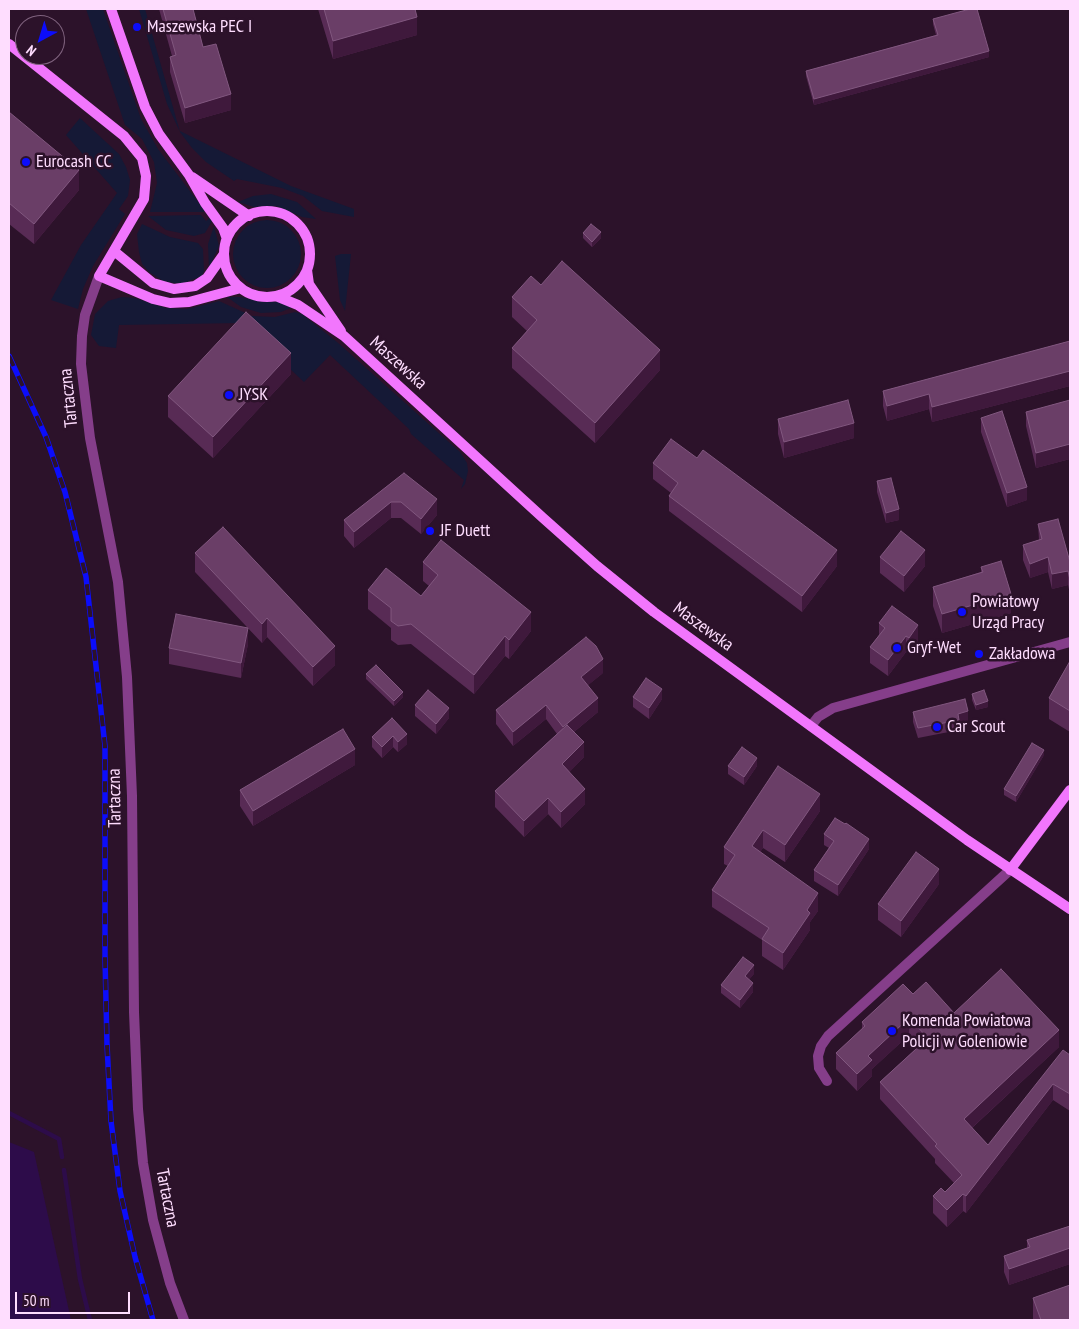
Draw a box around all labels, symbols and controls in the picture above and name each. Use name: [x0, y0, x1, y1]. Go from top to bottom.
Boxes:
north arrow: [15, 15, 65, 65]
place label: Maszewska PEC I: [147, 16, 252, 38]
marker: Maszewska PEC I: [131, 21, 143, 33]
text: N: [23, 42, 40, 60]
place label: Eurocash CC: [36, 151, 112, 173]
marker: Eurocash CC: [20, 156, 32, 168]
street label: Maszewska: [365, 332, 431, 394]
street label: Tartaczna: [55, 368, 83, 428]
place label: JYSK: [239, 384, 268, 406]
marker: JYSK: [223, 389, 235, 401]
place label: JF Duett: [440, 520, 490, 542]
marker: JF Duett: [424, 525, 436, 537]
place label: Powiatowy Urząd Pracy: [972, 591, 1044, 634]
street label: Maszewska: [669, 598, 737, 656]
marker: Powiatowy Urząd Pracy: [956, 606, 968, 618]
place label: Gryf-Wet: [907, 637, 961, 659]
marker: Gryf-Wet: [891, 642, 903, 654]
place label: Zakładowa: [989, 643, 1055, 665]
marker: Zakładowa: [973, 648, 985, 660]
place label: Car Scout: [947, 716, 1005, 738]
marker: Car Scout: [931, 721, 943, 733]
street label: Tartaczna: [104, 768, 126, 828]
place label: Komenda Powiatowa Policji w Goleniowie: [902, 1010, 1031, 1052]
marker: Komenda Powiatowa Policji w Goleniowie: [886, 1025, 898, 1037]
street label: Tartaczna: [151, 1167, 183, 1229]
scale bar: [18, 1282, 132, 1314]
text: 50 m: [23, 1291, 49, 1310]

